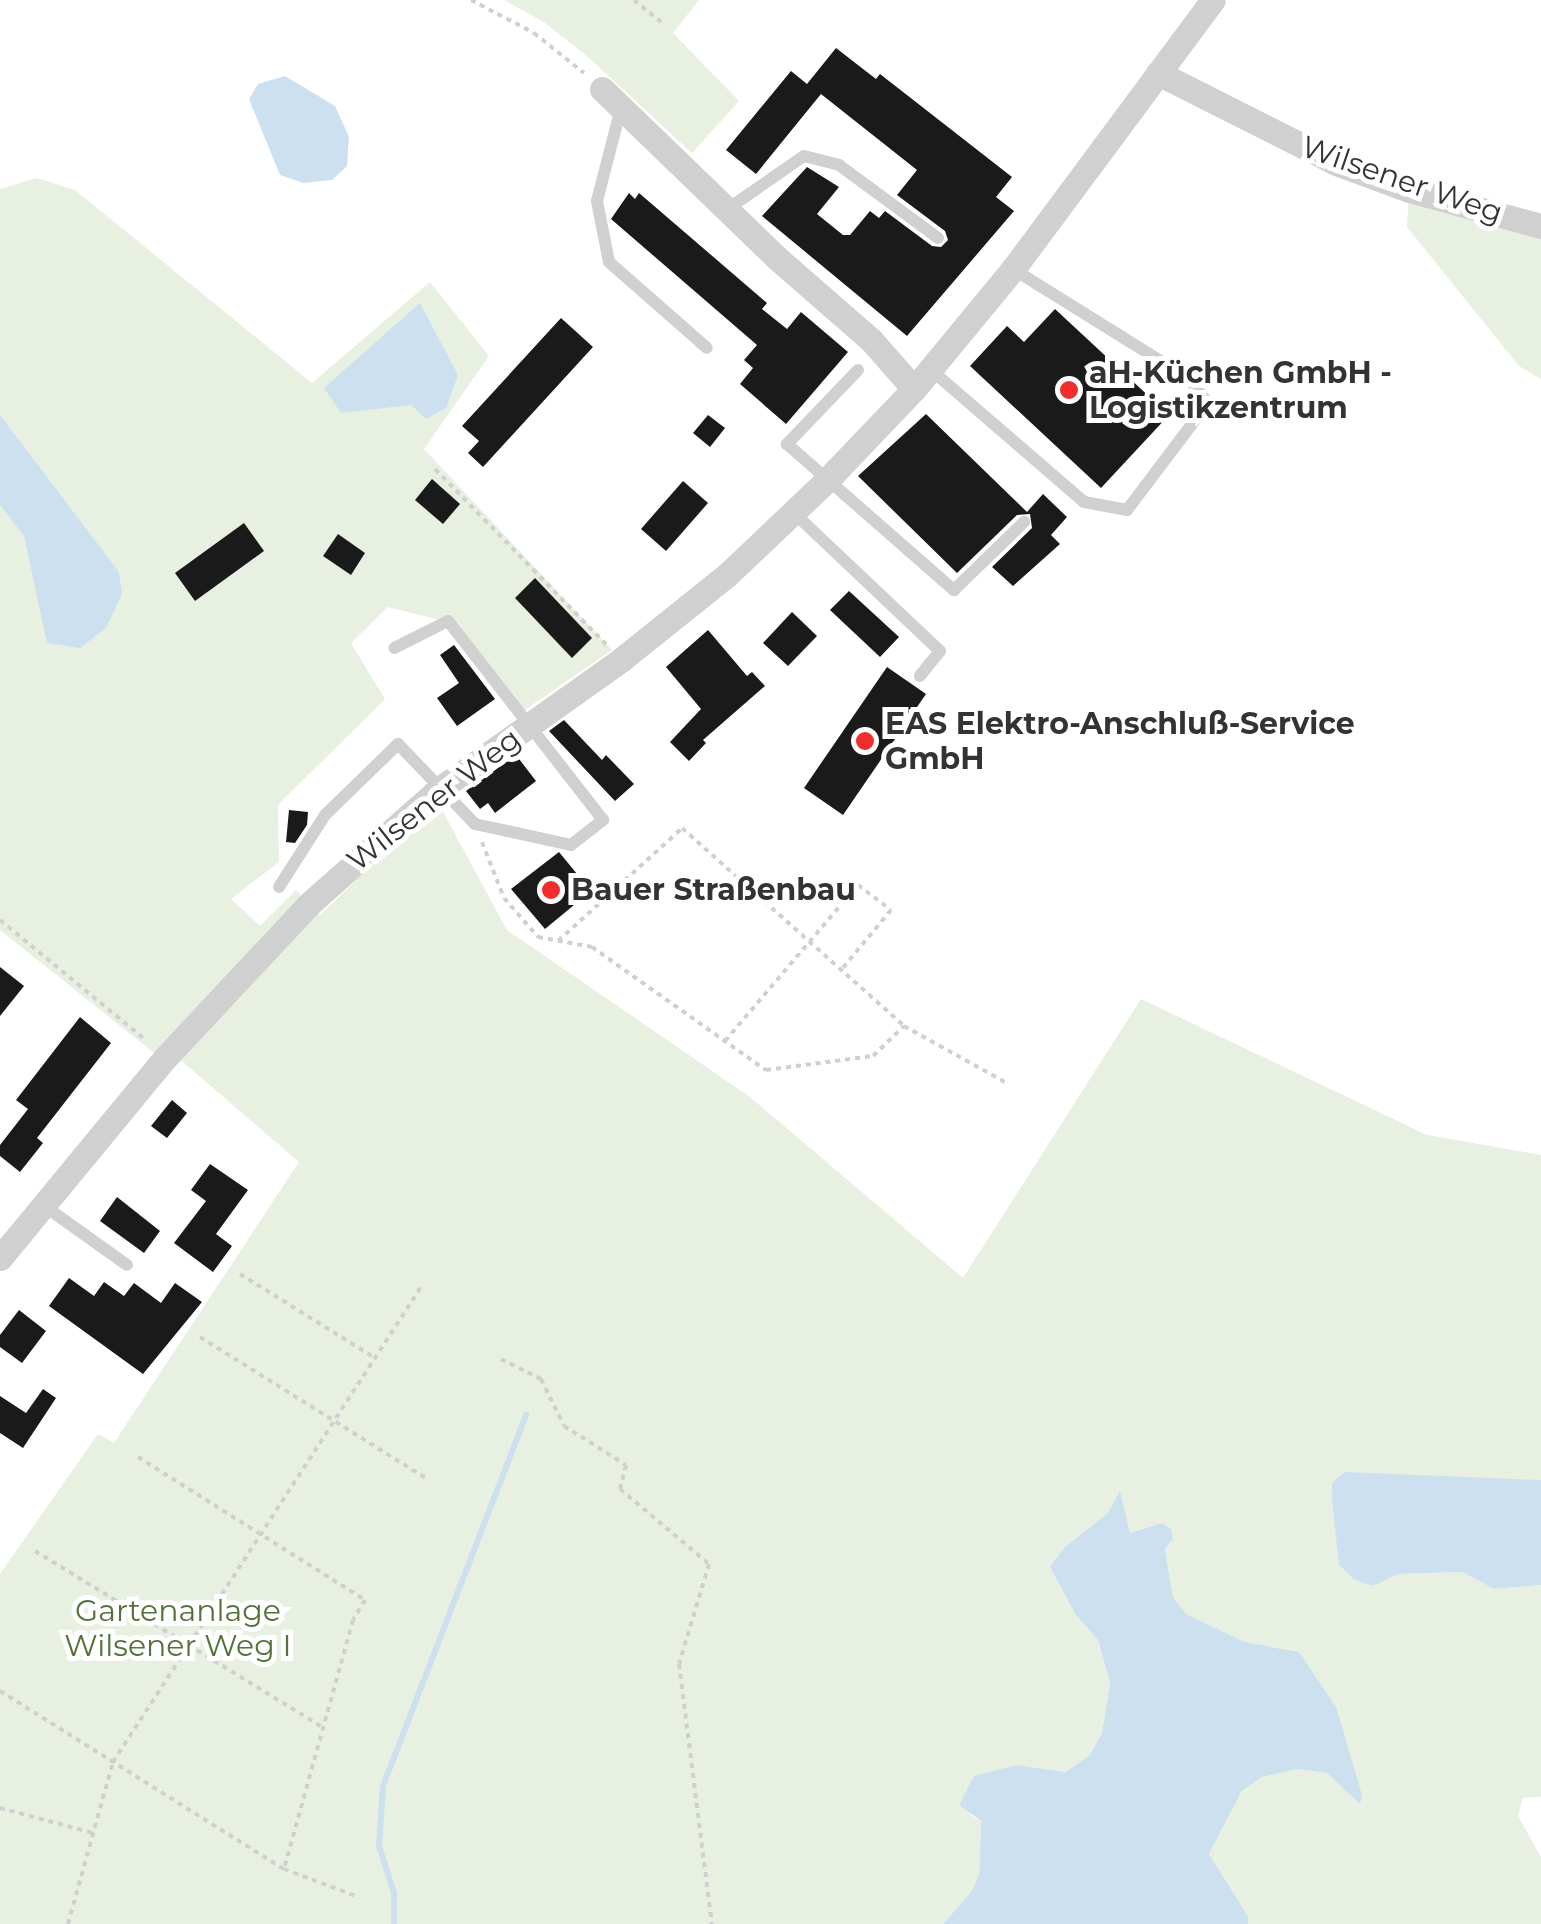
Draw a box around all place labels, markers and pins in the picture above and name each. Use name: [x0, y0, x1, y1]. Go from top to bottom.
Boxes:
place label: aH-Küchen GmbH - Logistikzentrum: [1089, 355, 1392, 426]
marker: aH-Küchen GmbH - Logistikzentrum: [1058, 379, 1080, 401]
place label: EAS Elektro-Anschluß-Service GmbH: [885, 706, 1355, 776]
marker: EAS Elektro-Anschluß-Service GmbH: [854, 730, 876, 752]
place label: Bauer Straßenbau: [571, 872, 856, 908]
marker: Bauer Straßenbau: [540, 879, 562, 901]

